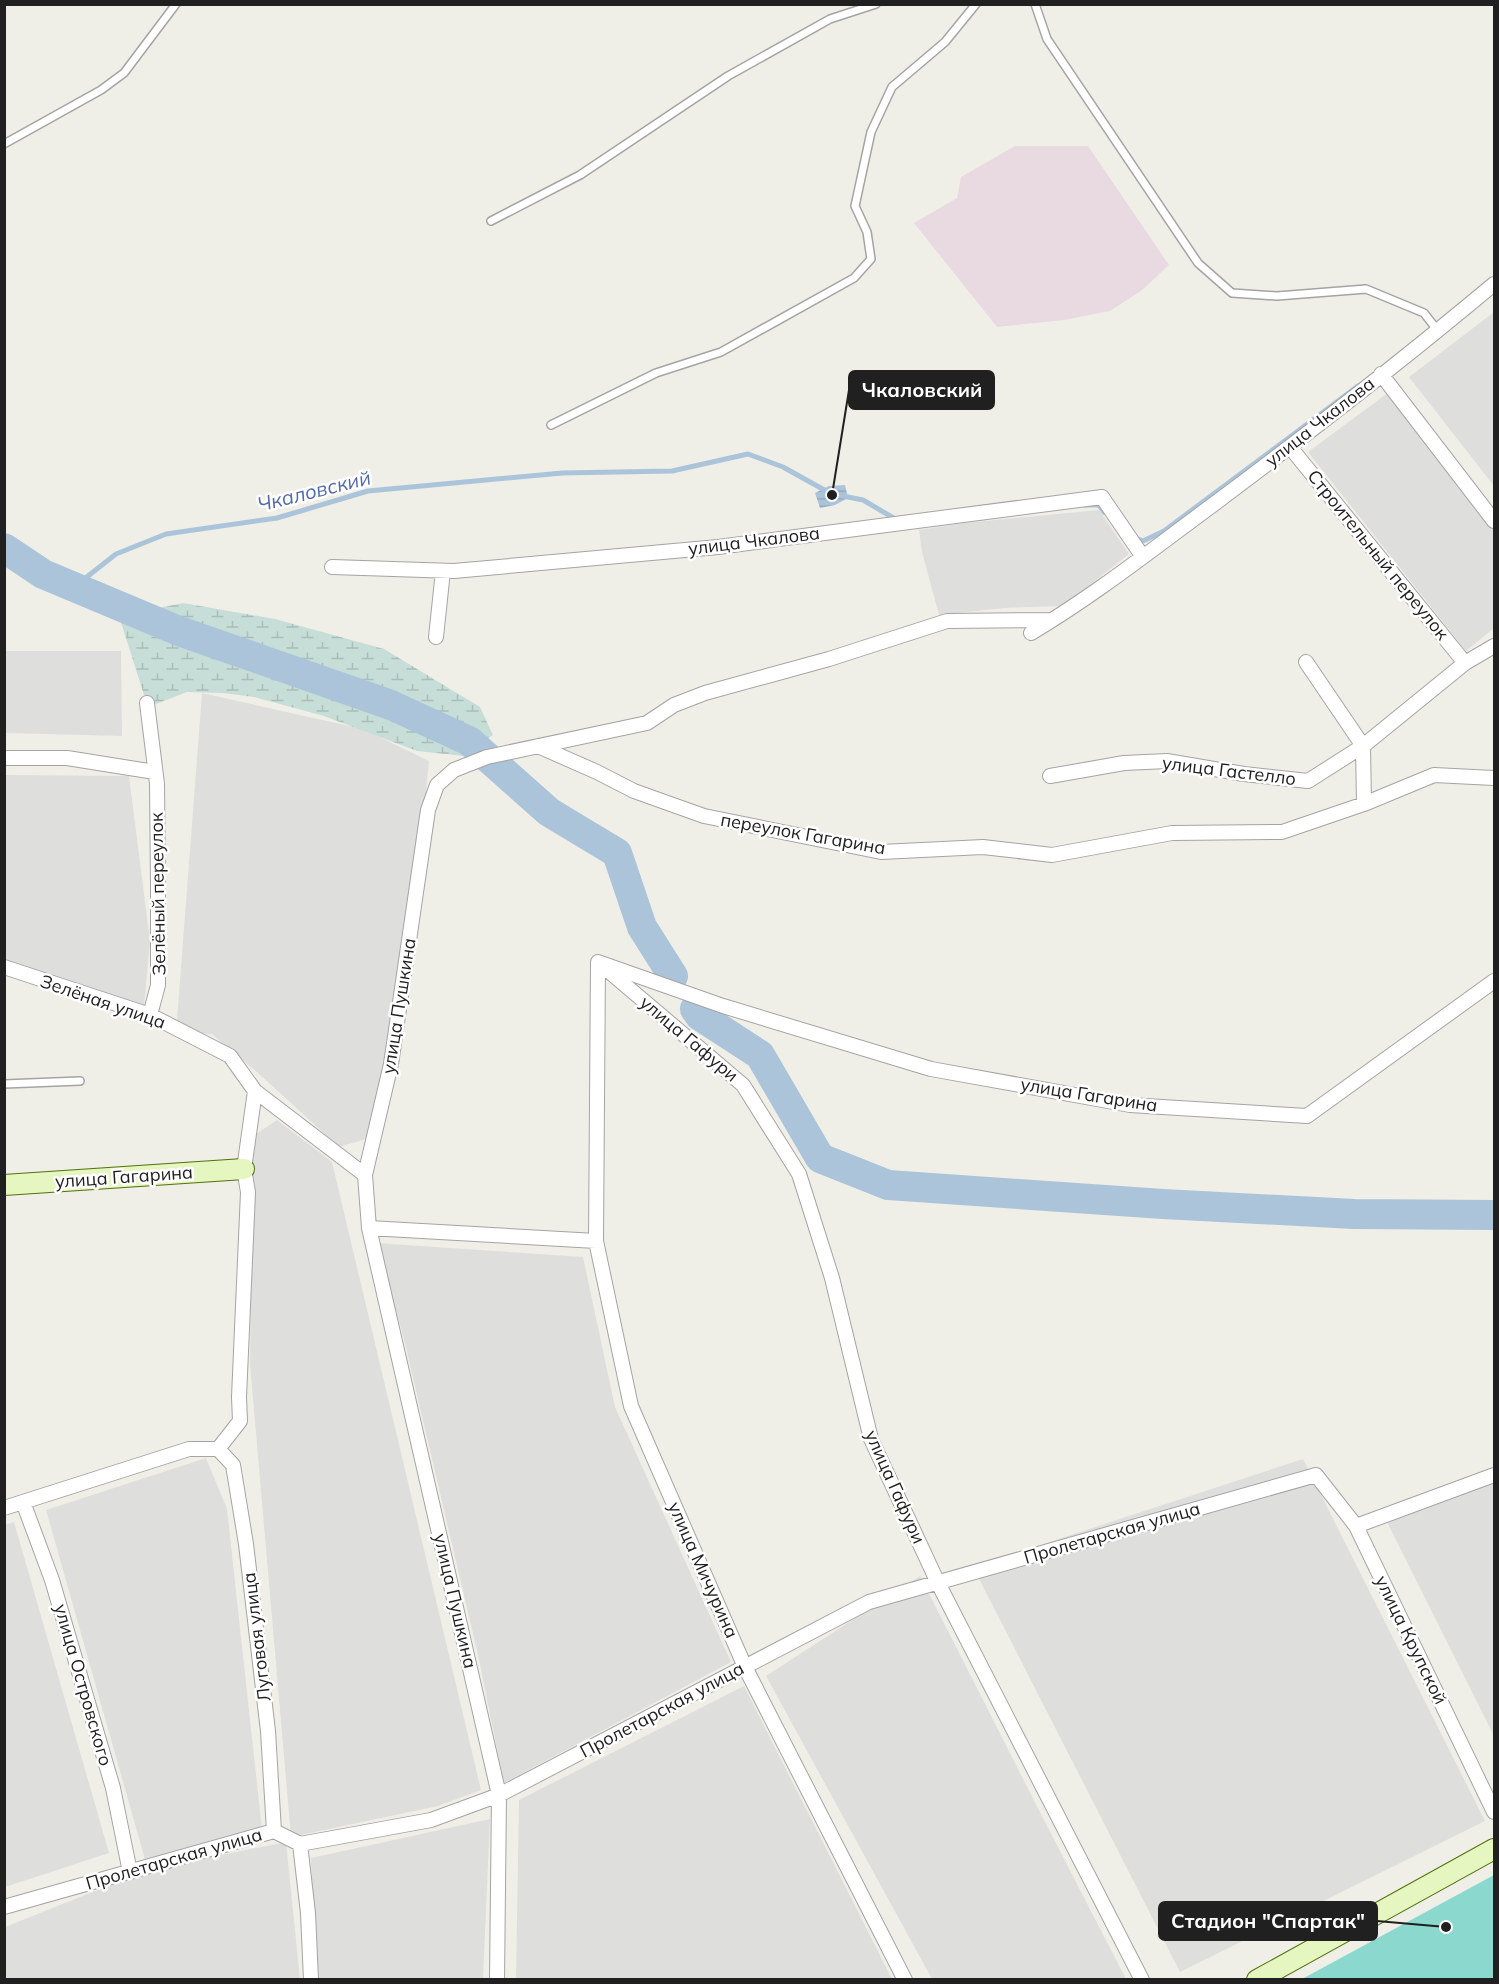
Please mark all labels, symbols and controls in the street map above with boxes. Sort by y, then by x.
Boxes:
callout: Чкаловский [849,371,994,409]
street label: улица Чкалова [1260,372,1379,471]
text: Чкаловский [862,377,982,402]
water label: Чкаловский [255,464,373,517]
street label: Строительный переулок [1303,465,1454,645]
street label: улица Чкалова [687,521,821,560]
street label: улица Гастелло [1161,751,1297,790]
street label: переулок Гагарина [719,808,887,859]
street label: Зелёный переулок [145,812,170,976]
street label: улица Пушкина [376,936,421,1076]
street label: Зелёная улица [37,969,169,1034]
street label: улица Гафури [635,991,743,1087]
street label: улица Гагарина [1019,1072,1159,1117]
street label: улица Гагарина [54,1160,194,1193]
street label: улица Гафури [860,1426,931,1547]
street label: Пролетарская улица [1021,1496,1203,1569]
street label: улица Мичурина [663,1498,744,1641]
street label: улица Пушкина [429,1531,482,1670]
street label: Луговая улица [237,1571,276,1703]
street label: улица Крупской [1370,1572,1453,1708]
street label: улица Островского [49,1601,118,1769]
street label: Пролетарская улица [576,1657,748,1763]
street label: Пролетарская улица [83,1822,265,1895]
callout: Стадион "Спартак" [1159,1902,1377,1940]
text: Стадион "Спартак" [1171,1908,1365,1933]

